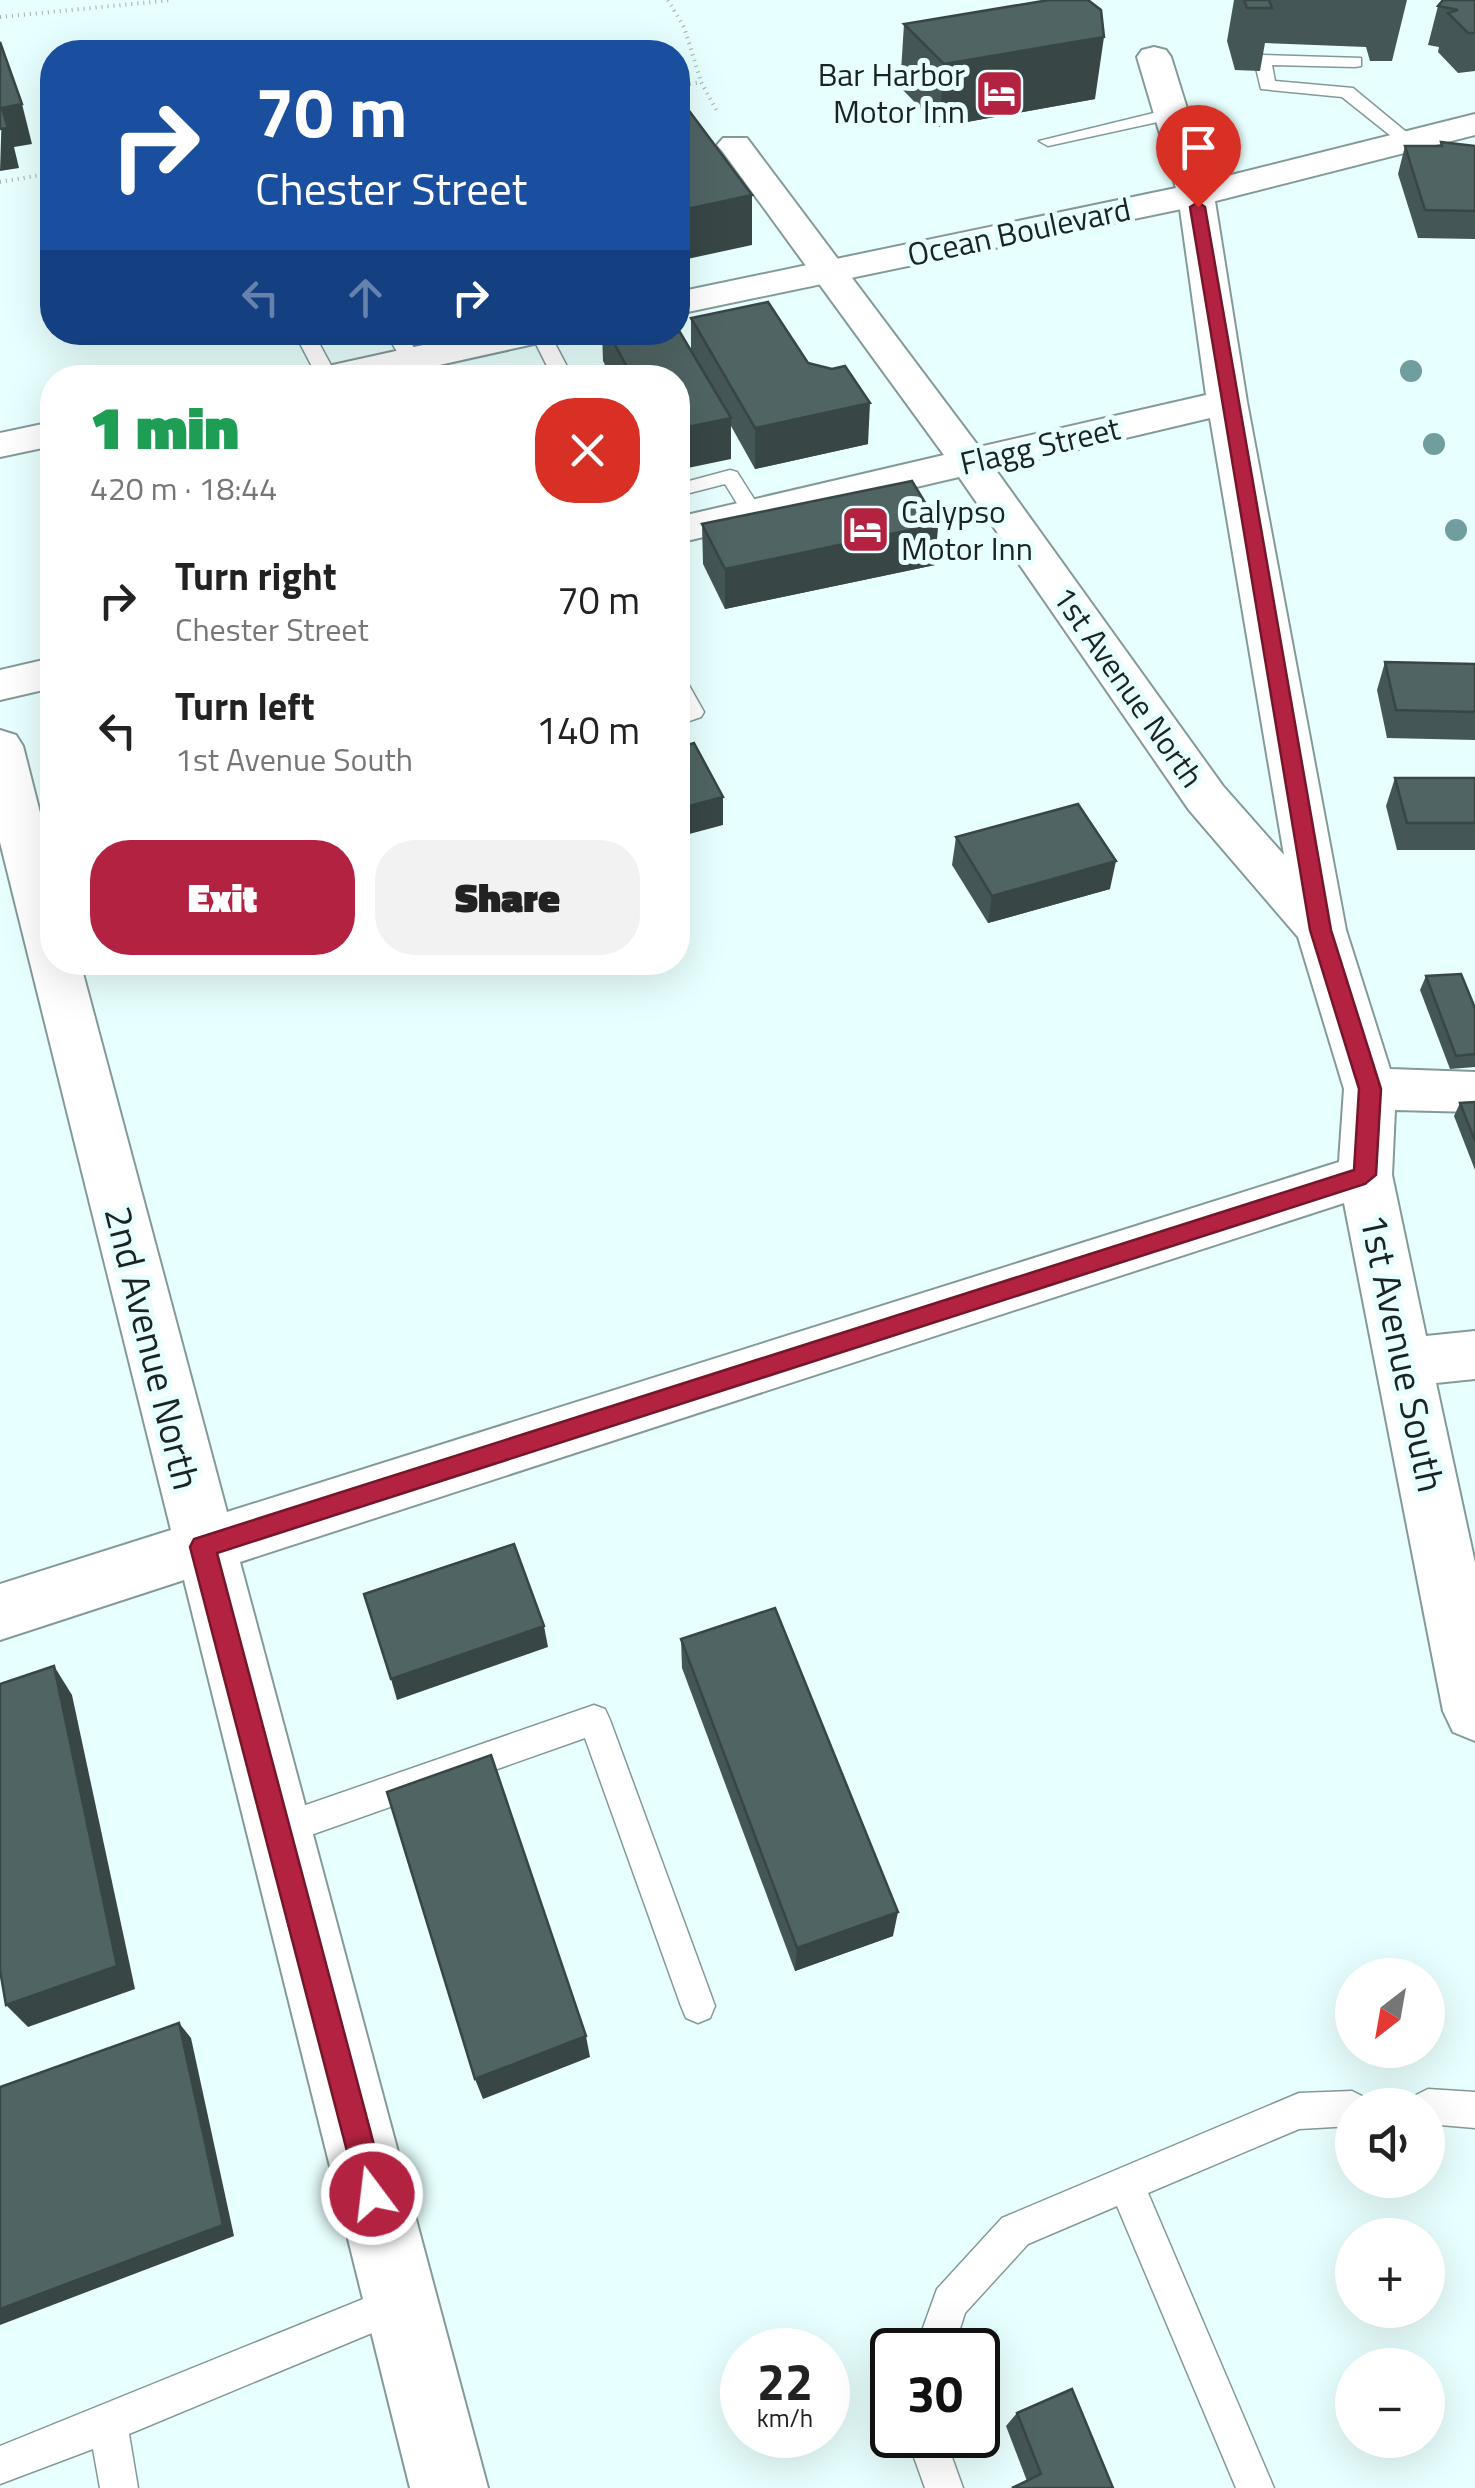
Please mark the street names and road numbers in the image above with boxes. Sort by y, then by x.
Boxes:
street label: Ocean Boulevard [903,184,1135,278]
street label: Flagg Street [955,403,1124,487]
street label: 1st Avenue North [1041,576,1216,797]
street label: 2nd Avenue North [90,1200,216,1495]
street label: 1st Avenue South [1345,1209,1461,1497]

